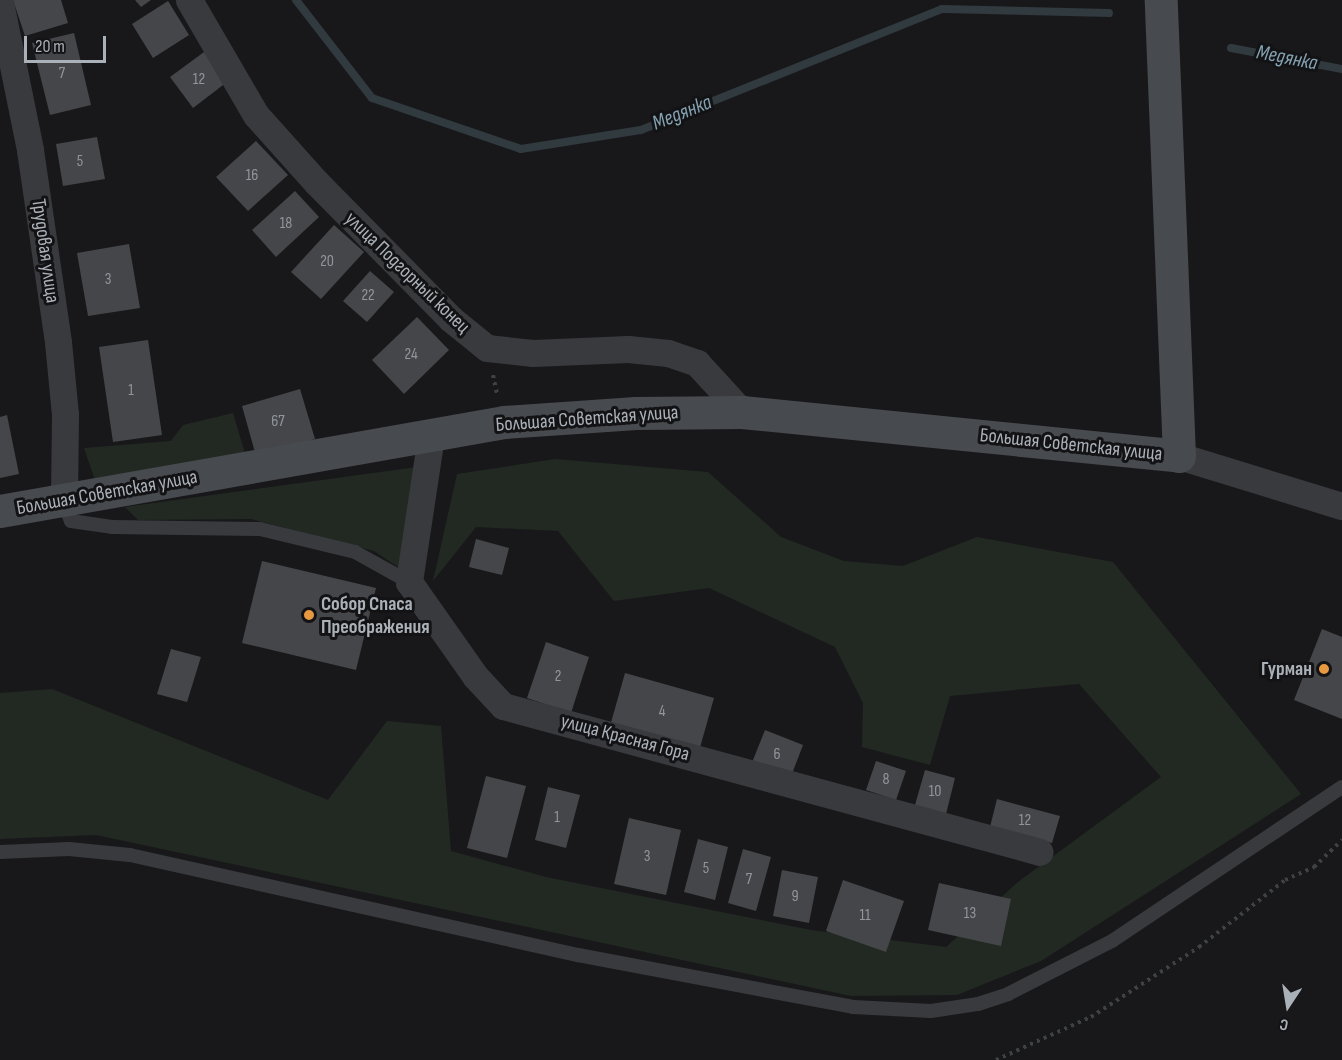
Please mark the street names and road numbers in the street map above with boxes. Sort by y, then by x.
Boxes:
street label: Трудовая улица [26,197,64,305]
street label: улица Подгорный конец [339,207,475,339]
street label: Большая Советская улица [495,401,679,437]
street label: Большая Советская улица [979,423,1163,467]
street label: Большая Советская улица [15,465,199,521]
street label: улица Красная Гора [558,709,692,767]

